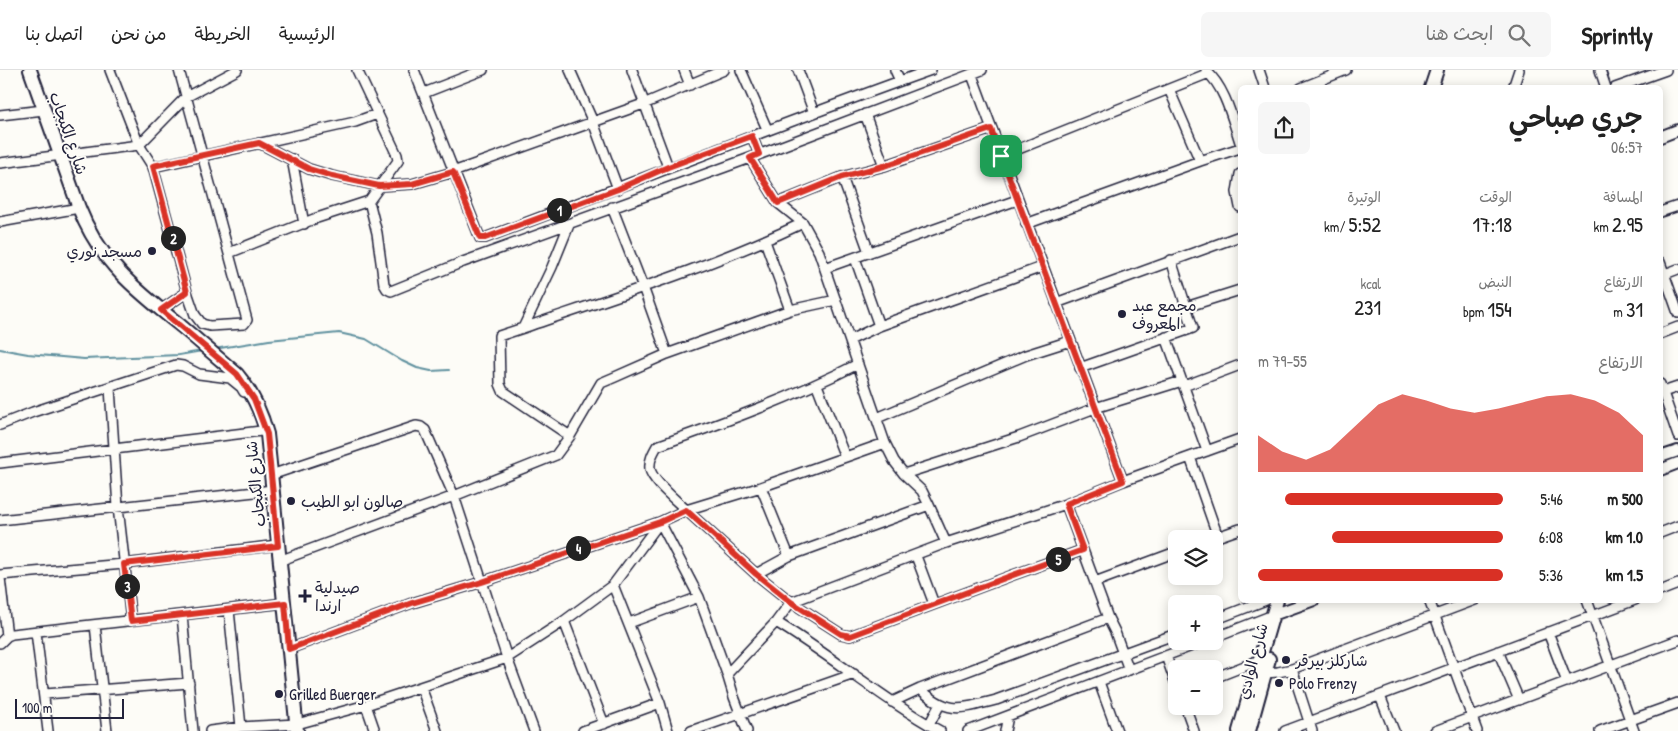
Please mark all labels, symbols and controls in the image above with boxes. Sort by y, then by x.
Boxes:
search box [1201,12,1551,57]
text: Sprintly [1581,19,1653,51]
text: ابحث هنا [1426,20,1493,46]
text: اتصل بنا [25,21,83,46]
text: من نحن [111,21,167,46]
text: الخريطة [195,21,251,46]
text: الرئيسية [279,21,335,46]
icon: search [1505,21,1533,49]
street label: شارع الكبجاب [44,89,93,178]
text: جري صباحي [1509,98,1643,136]
button: share [1258,102,1310,154]
pin [980,135,1022,177]
text: 06:57 [1611,136,1643,158]
icon: arrive [987,142,1015,170]
text: الوتيرة [1347,187,1381,206]
text: الوقت [1479,187,1512,206]
text: المسافة [1603,187,1643,206]
pin: 1 [546,198,572,222]
text: 1 [557,201,562,220]
text: 5:52 [1349,210,1381,239]
text: 17:18 [1472,210,1512,239]
text: 2.95 [1612,210,1643,239]
text: /km [1324,217,1349,236]
text: km [1594,217,1612,236]
pin: 2 [160,226,186,250]
text: 2 [170,229,177,248]
place label: مسجد نوري [67,240,142,263]
marker: مسجد نوري [146,245,158,257]
text: النبض [1479,272,1512,291]
text: الارتفاع [1604,272,1643,291]
text: kcal [1361,274,1381,293]
text: 231 [1354,293,1381,322]
place label: مجمع عبد المعروف [1132,294,1197,334]
text: 154 [1488,295,1512,324]
text: 31 [1626,295,1643,324]
text: bpm [1463,302,1488,321]
text: m [1613,302,1626,321]
marker: مجمع عبد المعروف [1116,308,1128,320]
text: 55–79 m [1258,350,1307,372]
text: الارتفاع [1598,351,1643,373]
street label: شارع الكبجاب [240,440,271,528]
text: 5:46 [1540,488,1563,510]
text: 500 m [1607,488,1643,510]
place label: صالون ابو الطيب [301,490,403,512]
marker: صالون ابو الطيب [285,495,297,507]
text: 6:08 [1539,526,1563,548]
text: 1.0 km [1605,526,1643,548]
map controls [1168,530,1223,715]
button: layers [1168,530,1223,585]
pin: 4 [566,536,590,560]
text: 4 [576,539,581,558]
pin: 5 [1046,546,1070,572]
text: 5 [1056,550,1061,569]
text: 5:36 [1539,564,1563,586]
text: 1.5 km [1606,564,1643,586]
pin: 3 [114,574,140,598]
place label: صيدلية ارندا [315,576,360,616]
text: 3 [124,577,131,596]
marker: صيدلية ارندا [299,590,311,602]
button: + [1168,595,1223,650]
street label: شارع الوادي [1231,620,1274,702]
place label: شاركلز بيرقر [1294,649,1368,671]
marker: شاركلز بيرقر [1280,654,1292,666]
button: − [1168,660,1223,715]
place label: Polo Frenzy [1289,672,1357,694]
marker: Polo Frenzy [1273,677,1285,689]
place label: Grilled Buerger [289,683,376,705]
marker: Grilled Buerger [273,688,285,700]
scale bar [15,696,124,719]
text: 100 m [22,698,52,717]

